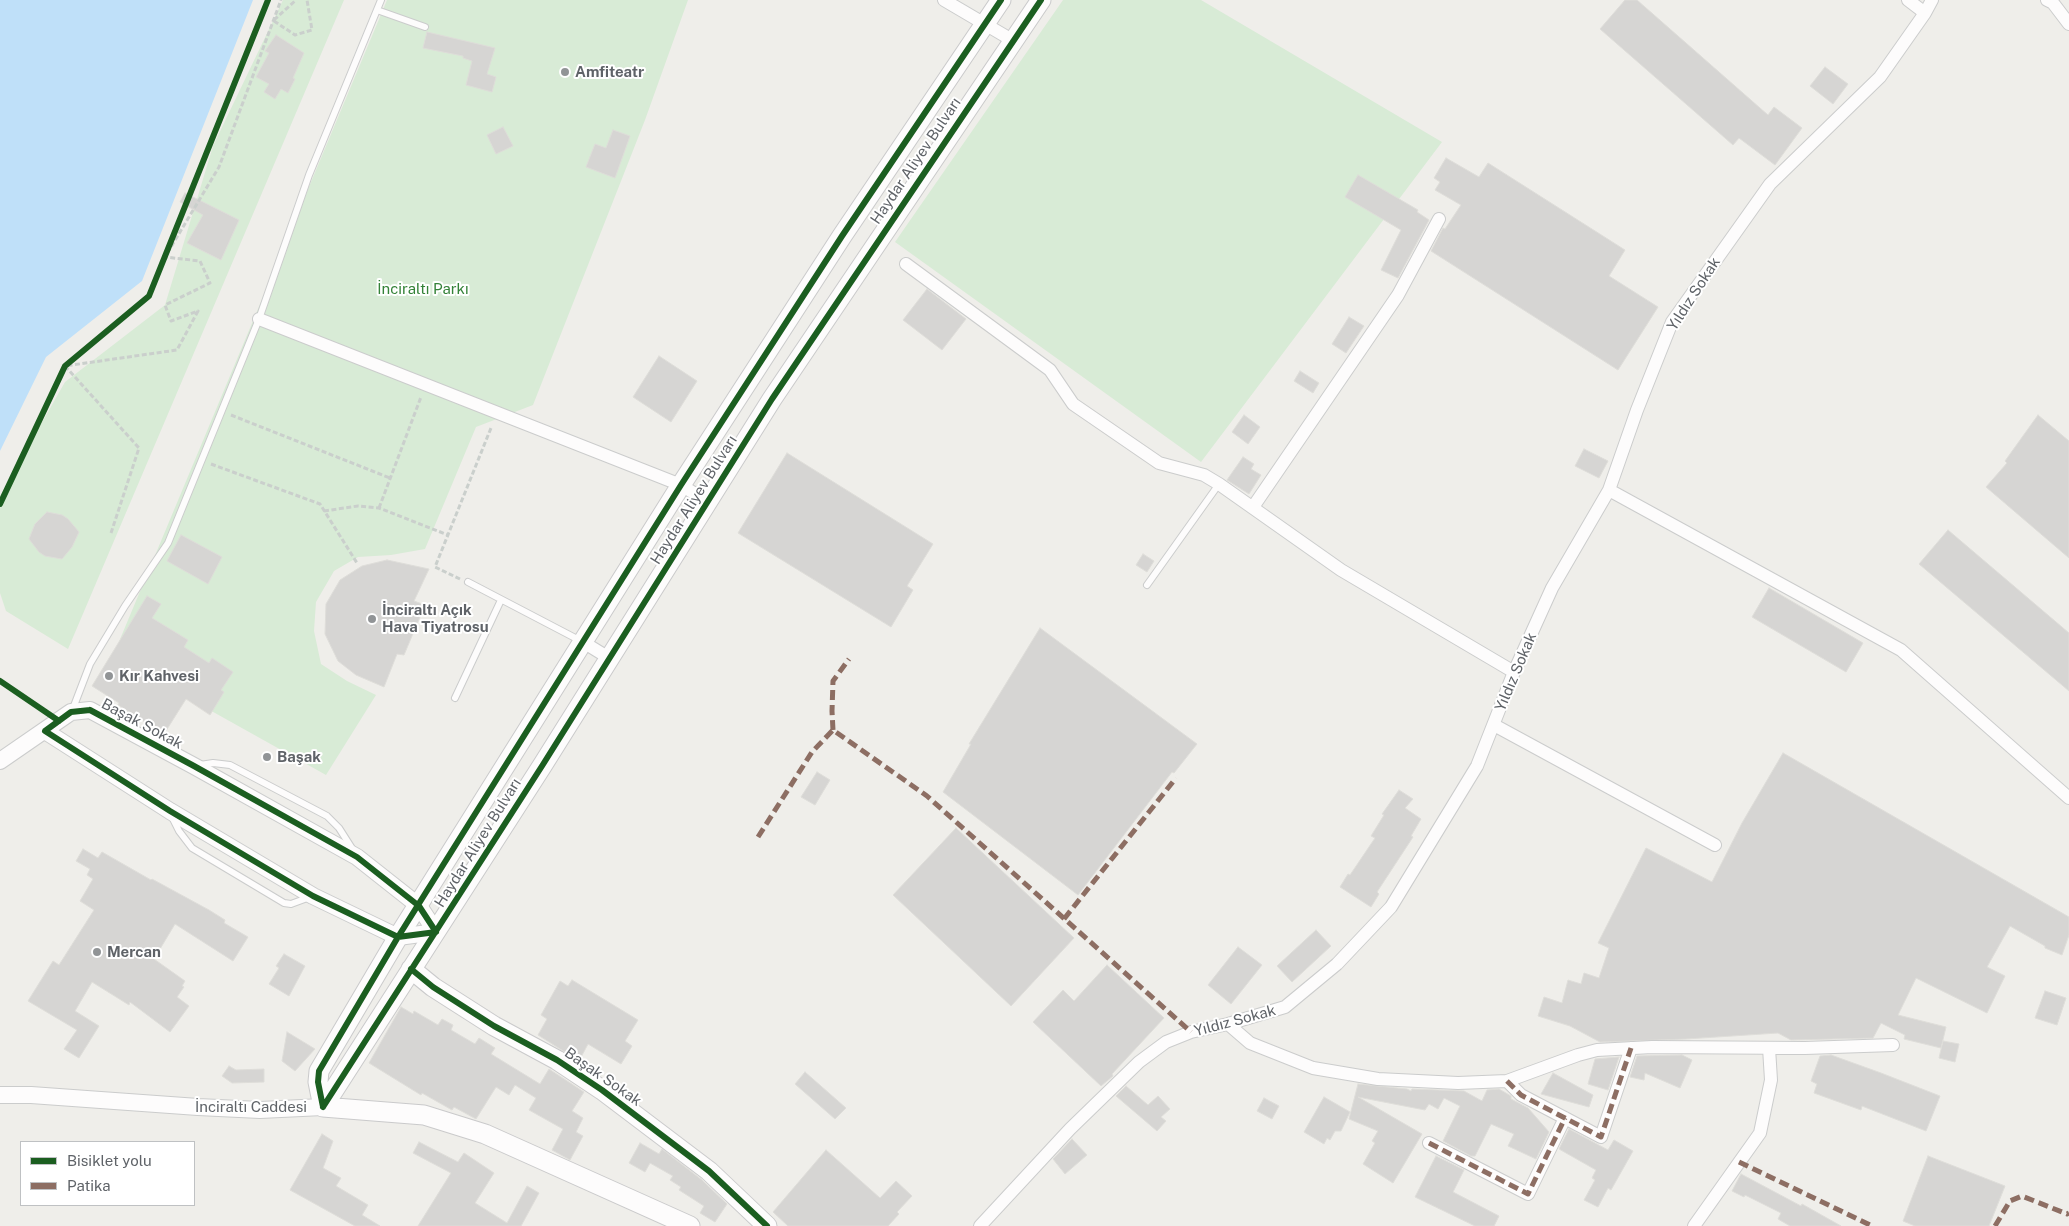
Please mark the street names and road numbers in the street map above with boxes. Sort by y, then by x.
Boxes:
street label: Haydar Aliyev Bulvarı [867,94,965,228]
street label: Yıldız Sokak [1664,254,1724,334]
street label: Haydar Aliyev Bulvarı [647,432,741,568]
street label: Yıldız Sokak [1491,630,1541,714]
street label: Başak Sokak [98,695,186,753]
street label: Haydar Aliyev Bulvarı [431,775,525,911]
street label: Yıldız Sokak [1192,1001,1278,1041]
street label: Başak Sokak [561,1044,645,1110]
street label: İnciraltı Caddesi [195,1098,307,1116]

